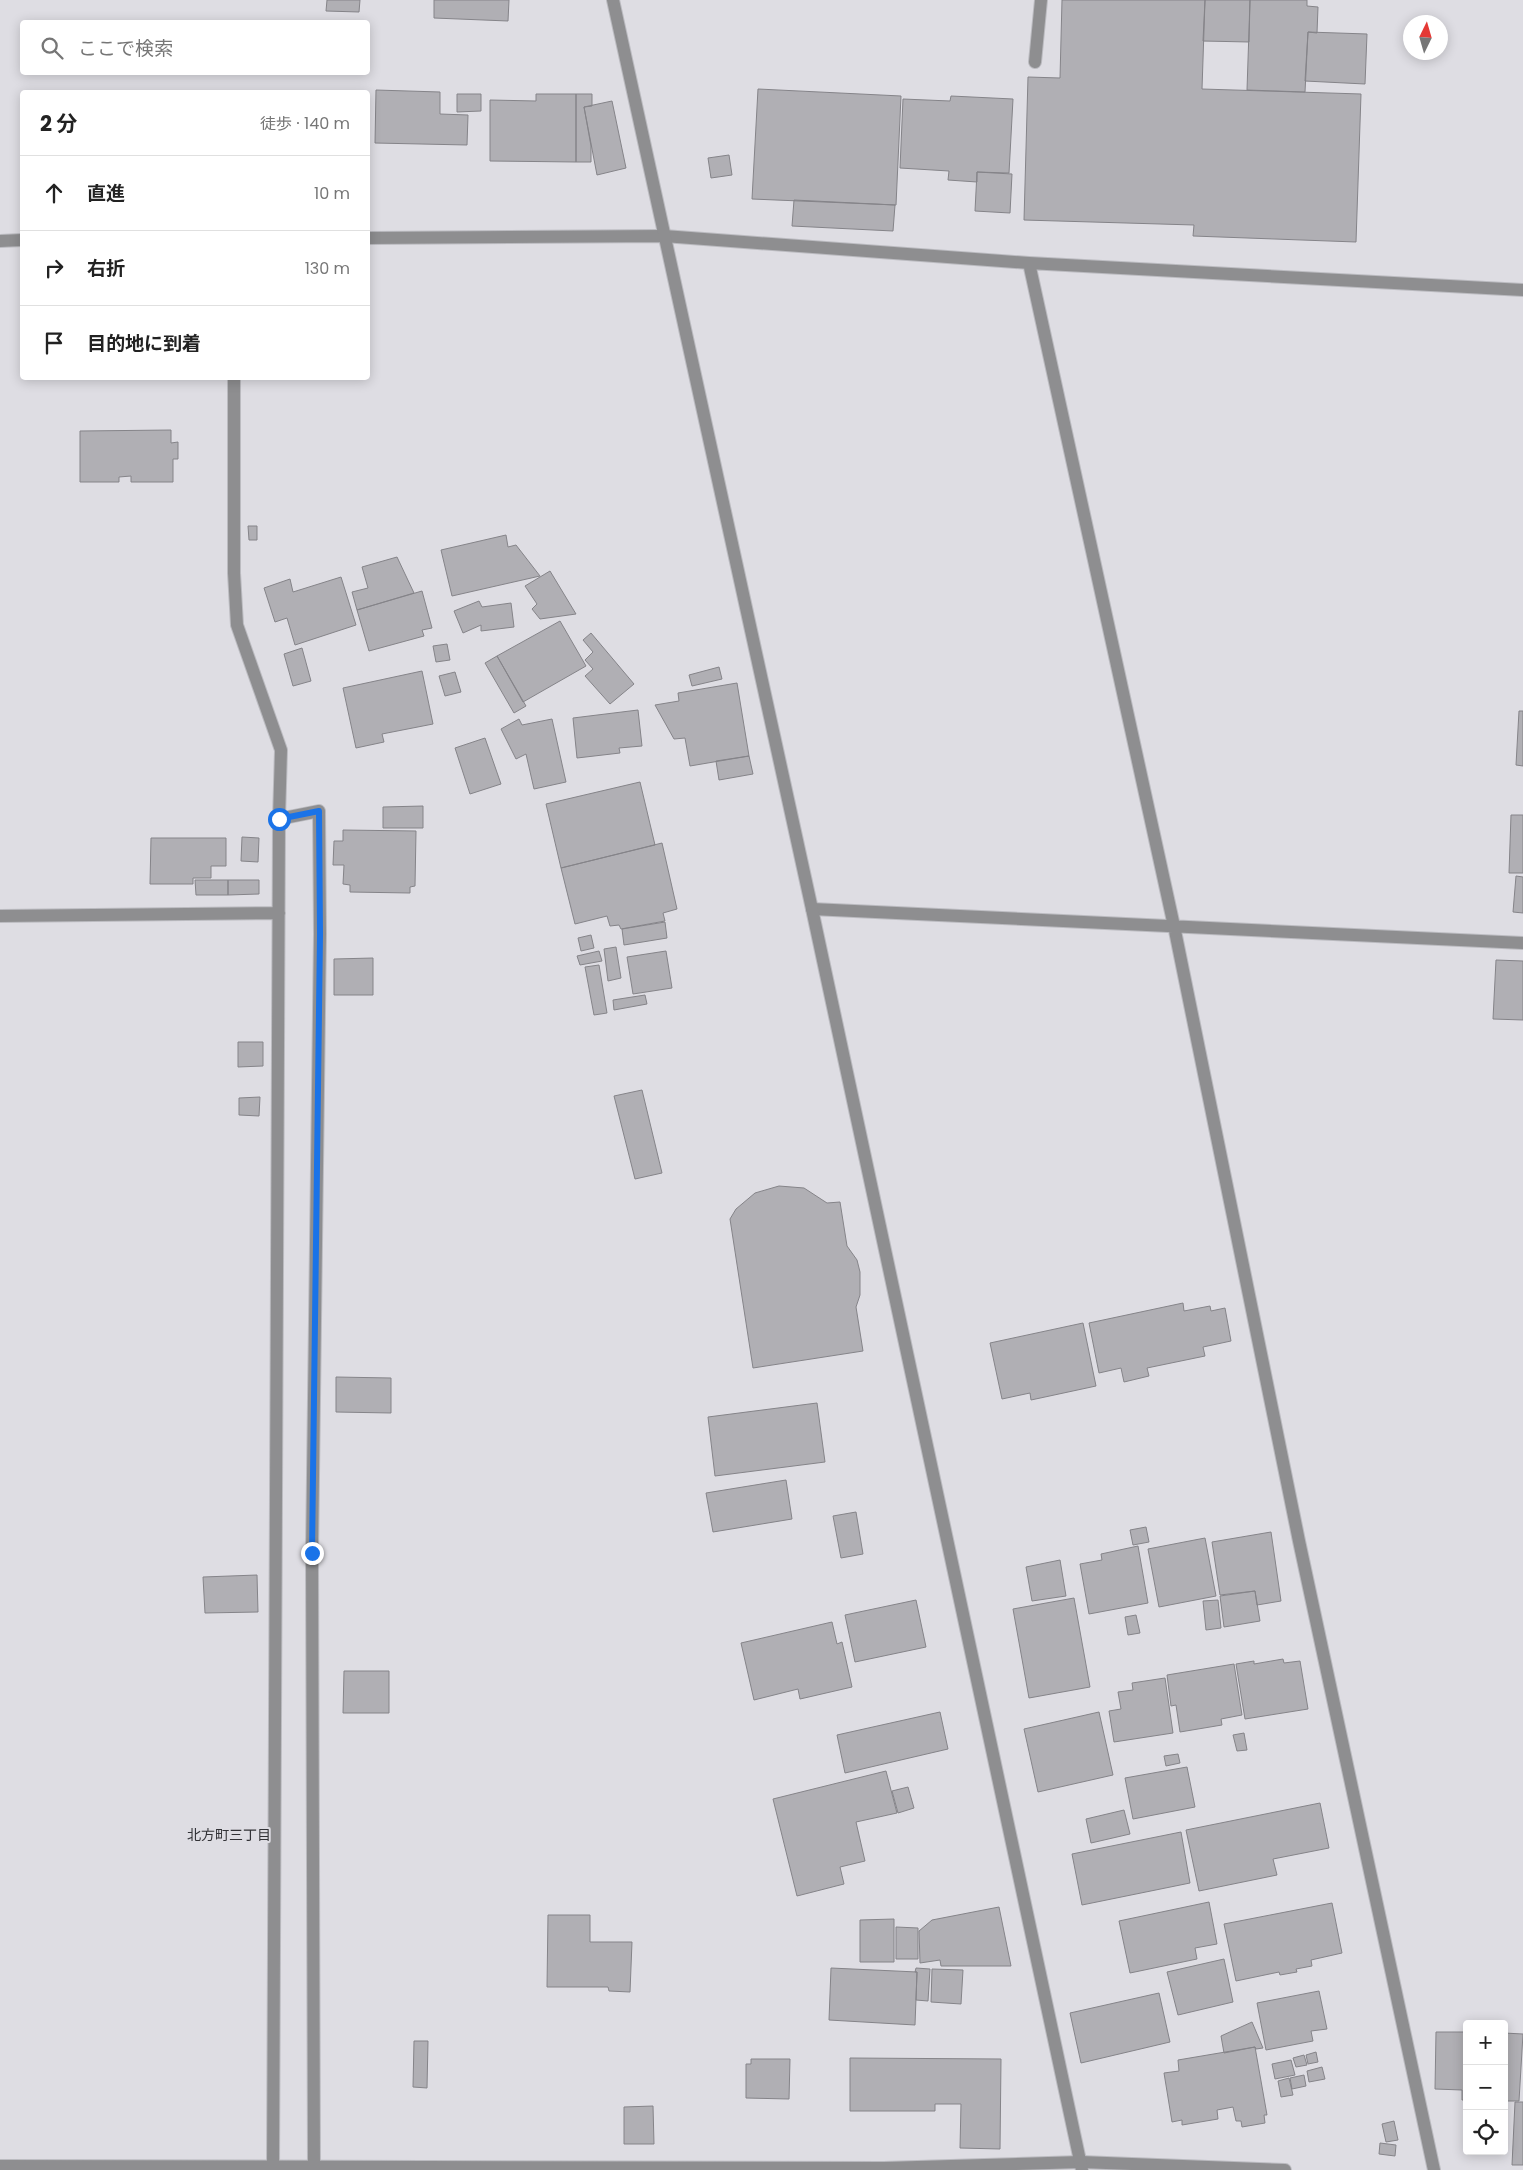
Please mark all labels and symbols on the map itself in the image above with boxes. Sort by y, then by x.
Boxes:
north arrow [1403,15,1448,60]
route start [268,808,291,831]
route end [301,1542,324,1565]
district label: 北方町三丁目 [187,1825,271,1845]

